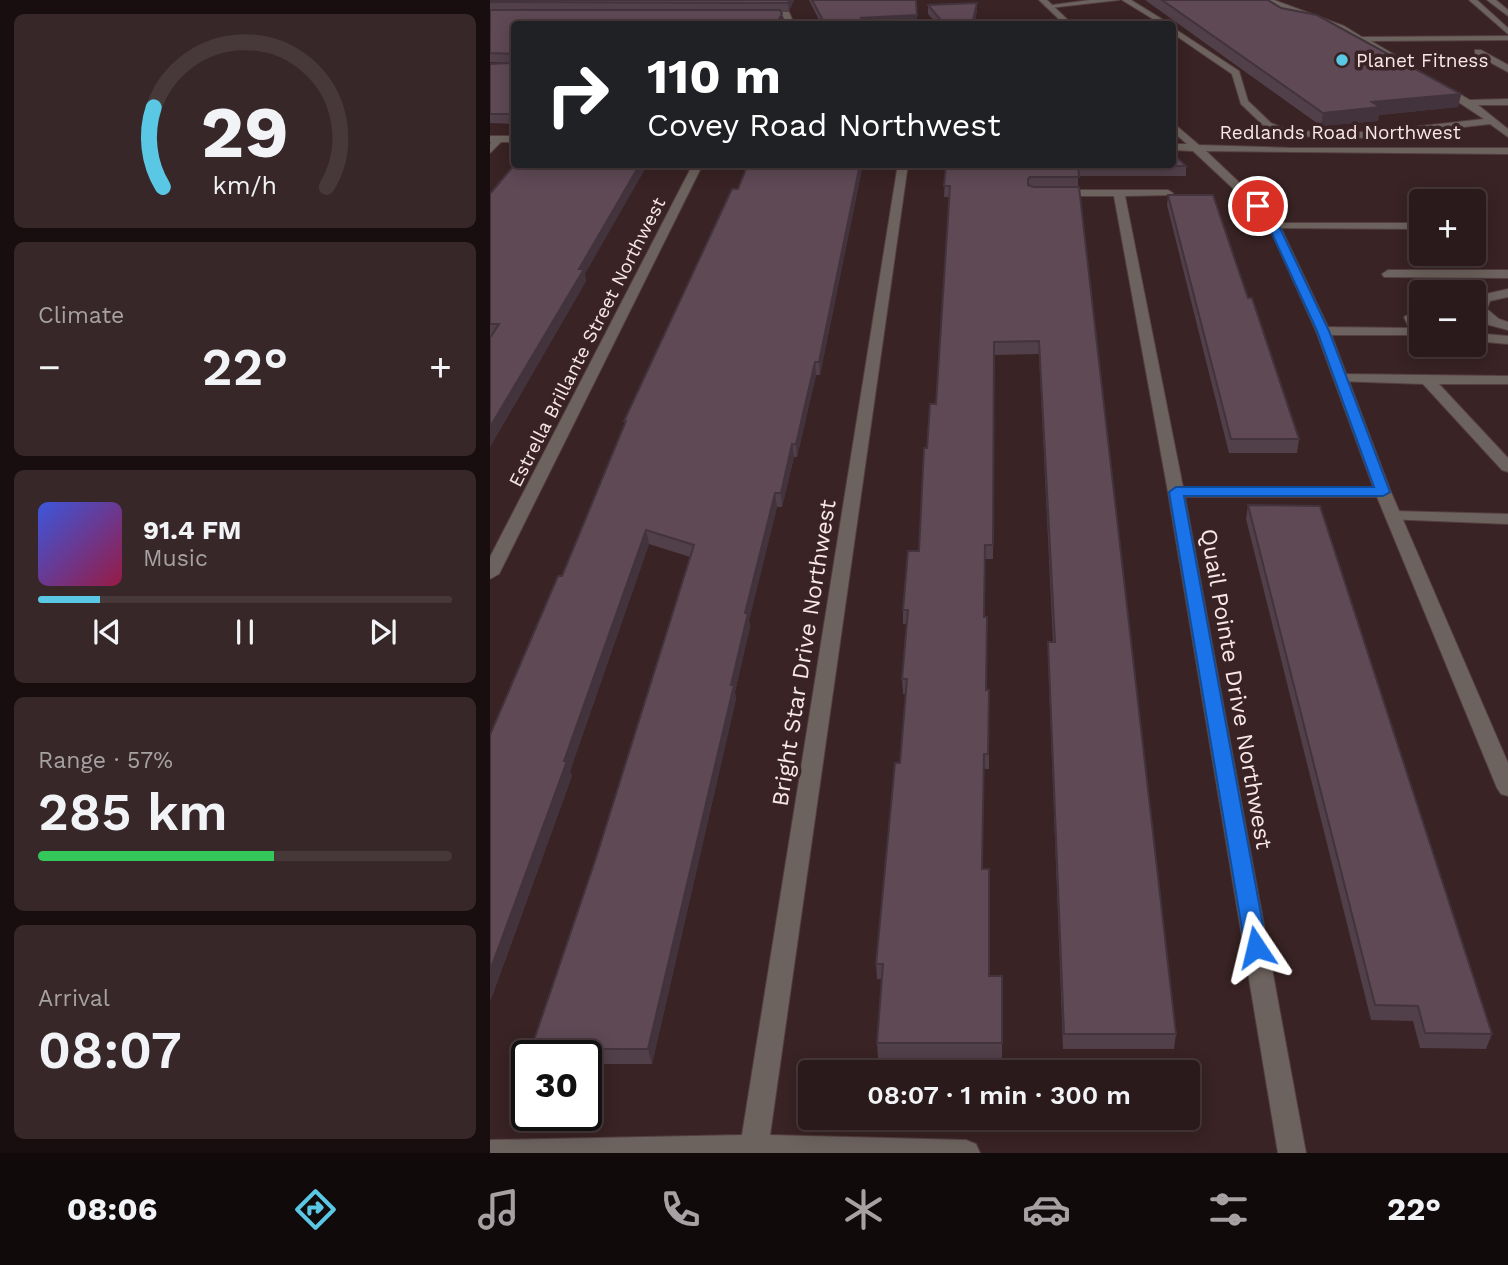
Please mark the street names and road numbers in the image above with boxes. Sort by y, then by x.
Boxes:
street label: Redlands Road Northwest [1219,121,1461,144]
street label: Estrella Brillante Street Northwest [504,193,670,491]
street label: Bright Star Drive Northwest [766,497,842,808]
street label: Quail Pointe Drive Northwest [1194,527,1278,852]

